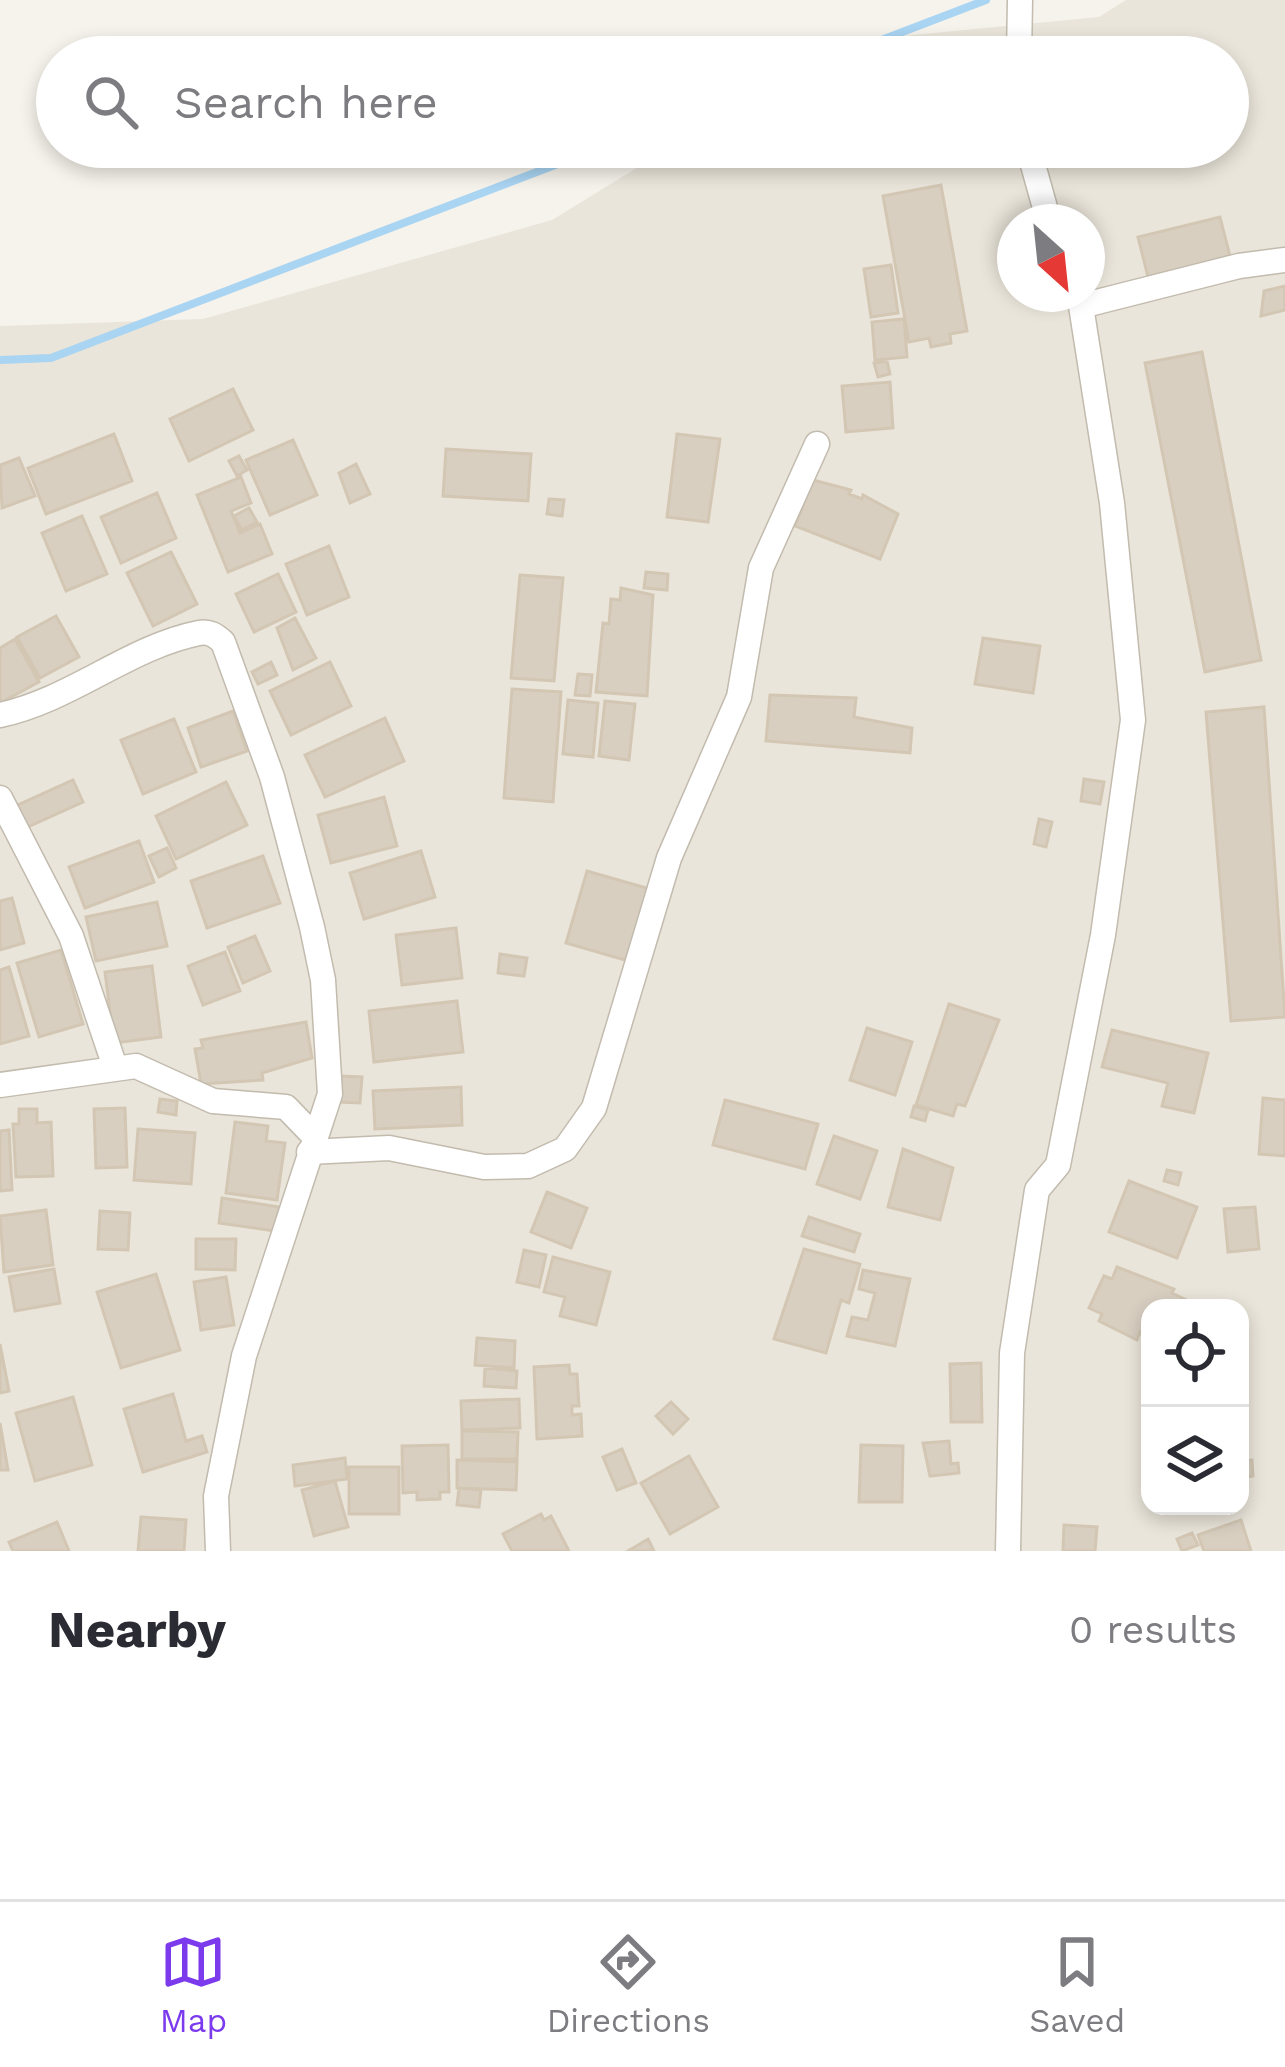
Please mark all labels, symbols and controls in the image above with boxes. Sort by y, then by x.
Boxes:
search box [36,36,1249,168]
icon: search [78,69,144,135]
text: Search here [174,76,438,129]
north arrow [997,204,1105,312]
map controls [1141,1299,1249,1515]
button: locate [1141,1299,1249,1407]
button: layers [1141,1407,1249,1515]
text: Nearby [48,1600,226,1659]
text: 0 results [1069,1607,1237,1652]
tab: Map [160,1929,227,2040]
tab: Directions [547,1929,710,2040]
tab: Saved [1029,1929,1125,2040]

